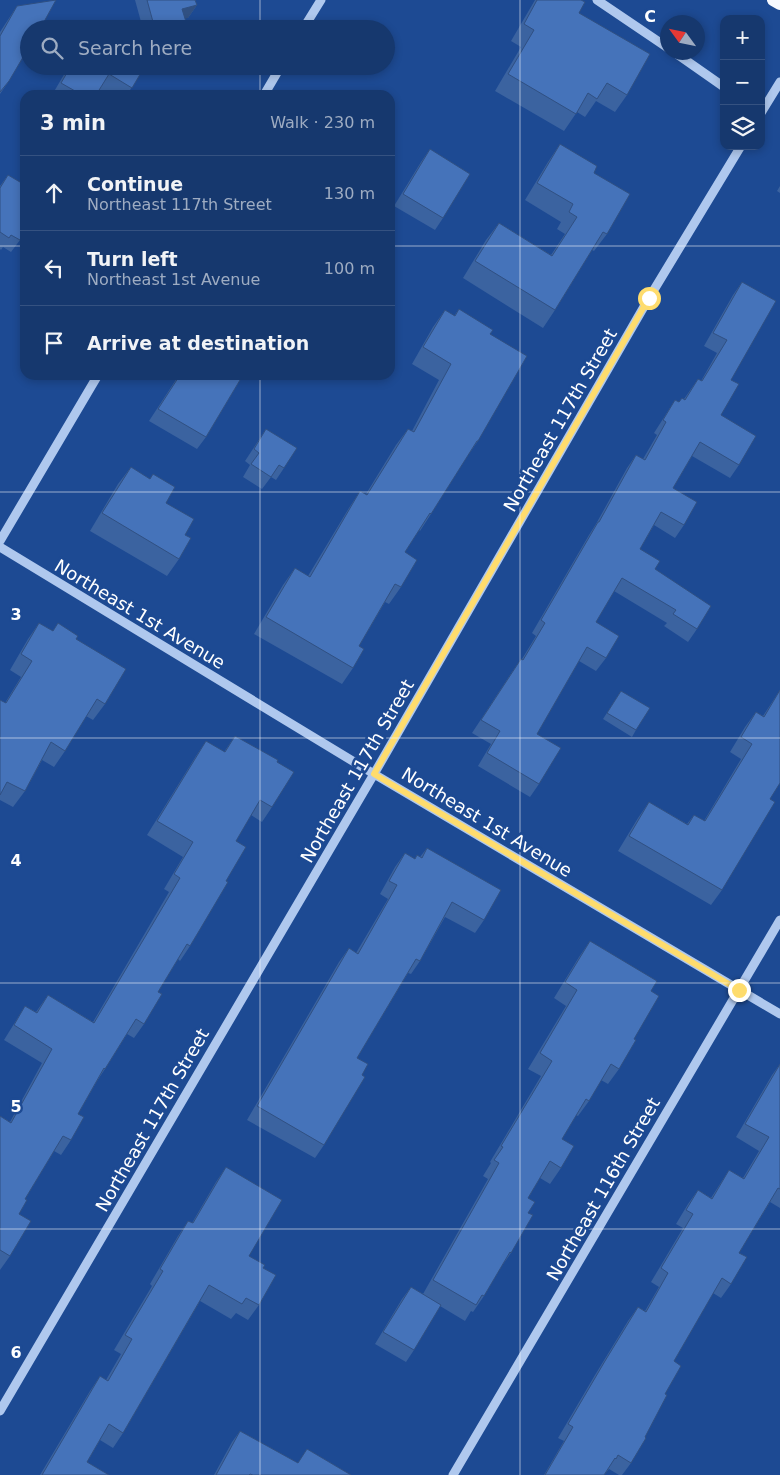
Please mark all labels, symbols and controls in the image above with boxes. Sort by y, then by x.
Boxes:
text: C [644,7,656,26]
north arrow [660,15,705,60]
map controls [720,15,765,150]
button: + [720,15,765,60]
search box [20,20,395,75]
icon: search [38,34,66,62]
text: Search here [78,37,192,59]
button: − [720,60,765,105]
button: layers [720,105,765,150]
text: 3 min [40,111,106,135]
text: Walk · 230 m [270,113,375,132]
text: Continue [87,173,183,195]
icon: ahead [40,179,68,207]
text: 130 m [324,184,375,203]
text: Northeast 117th Street [87,195,272,214]
text: Turn left [87,248,178,270]
icon: left [40,254,68,282]
text: 100 m [324,259,375,278]
text: Northeast 1st Avenue [87,270,260,289]
route start [638,287,661,310]
street label: Northeast 117th Street [499,325,621,515]
icon: arrive [40,329,68,357]
text: Arrive at destination [87,332,309,354]
street label: Northeast 1st Avenue [51,555,229,673]
text: 3 [10,605,22,624]
street label: Northeast 117th Street [296,676,418,866]
street label: Northeast 1st Avenue [398,763,576,881]
text: 4 [10,851,22,870]
route end [728,979,751,1002]
street label: Northeast 117th Street [91,1025,213,1215]
street label: Northeast 116th Street [542,1094,664,1284]
text: 5 [10,1097,22,1116]
text: 6 [10,1343,22,1362]

